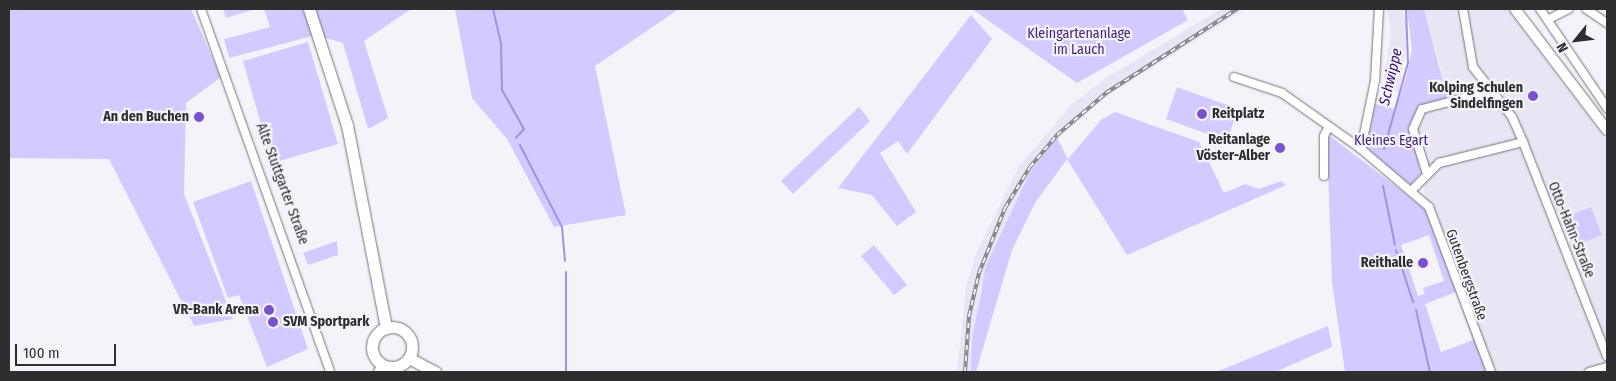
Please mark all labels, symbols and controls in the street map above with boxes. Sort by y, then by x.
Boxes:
north arrow [1551,15,1601,65]
park label: Kleingartenanlage im Lauch [1027,26,1131,58]
text: N [1553,40,1572,55]
water label: Schwippe [1376,47,1406,107]
place label: Kolping Schulen Sindelfingen [1429,80,1523,112]
marker: Kolping Schulen Sindelfingen [1527,90,1539,102]
place label: Reitplatz [1212,106,1264,122]
marker: Reitplatz [1196,108,1208,120]
place label: An den Buchen [103,109,189,125]
marker: An den Buchen [193,111,205,123]
street label: Alte Stuttgarter Straße [252,121,312,247]
place label: Reitanlage Vöster-Alber [1197,132,1270,164]
park label: Kleines Egart [1354,133,1428,149]
marker: Reitanlage Vöster-Alber [1274,142,1286,154]
street label: Otto-Hahn-Straße [1544,179,1598,281]
street label: Gutenbergstraße [1442,227,1490,323]
place label: Reithalle [1361,255,1413,271]
marker: Reithalle [1417,257,1429,269]
place label: VR-Bank Arena [173,302,259,318]
marker: VR-Bank Arena [263,304,275,316]
place label: SVM Sportpark [283,314,369,330]
marker: SVM Sportpark [267,316,279,328]
scale bar [18,334,119,366]
text: 100 m [23,344,60,362]

